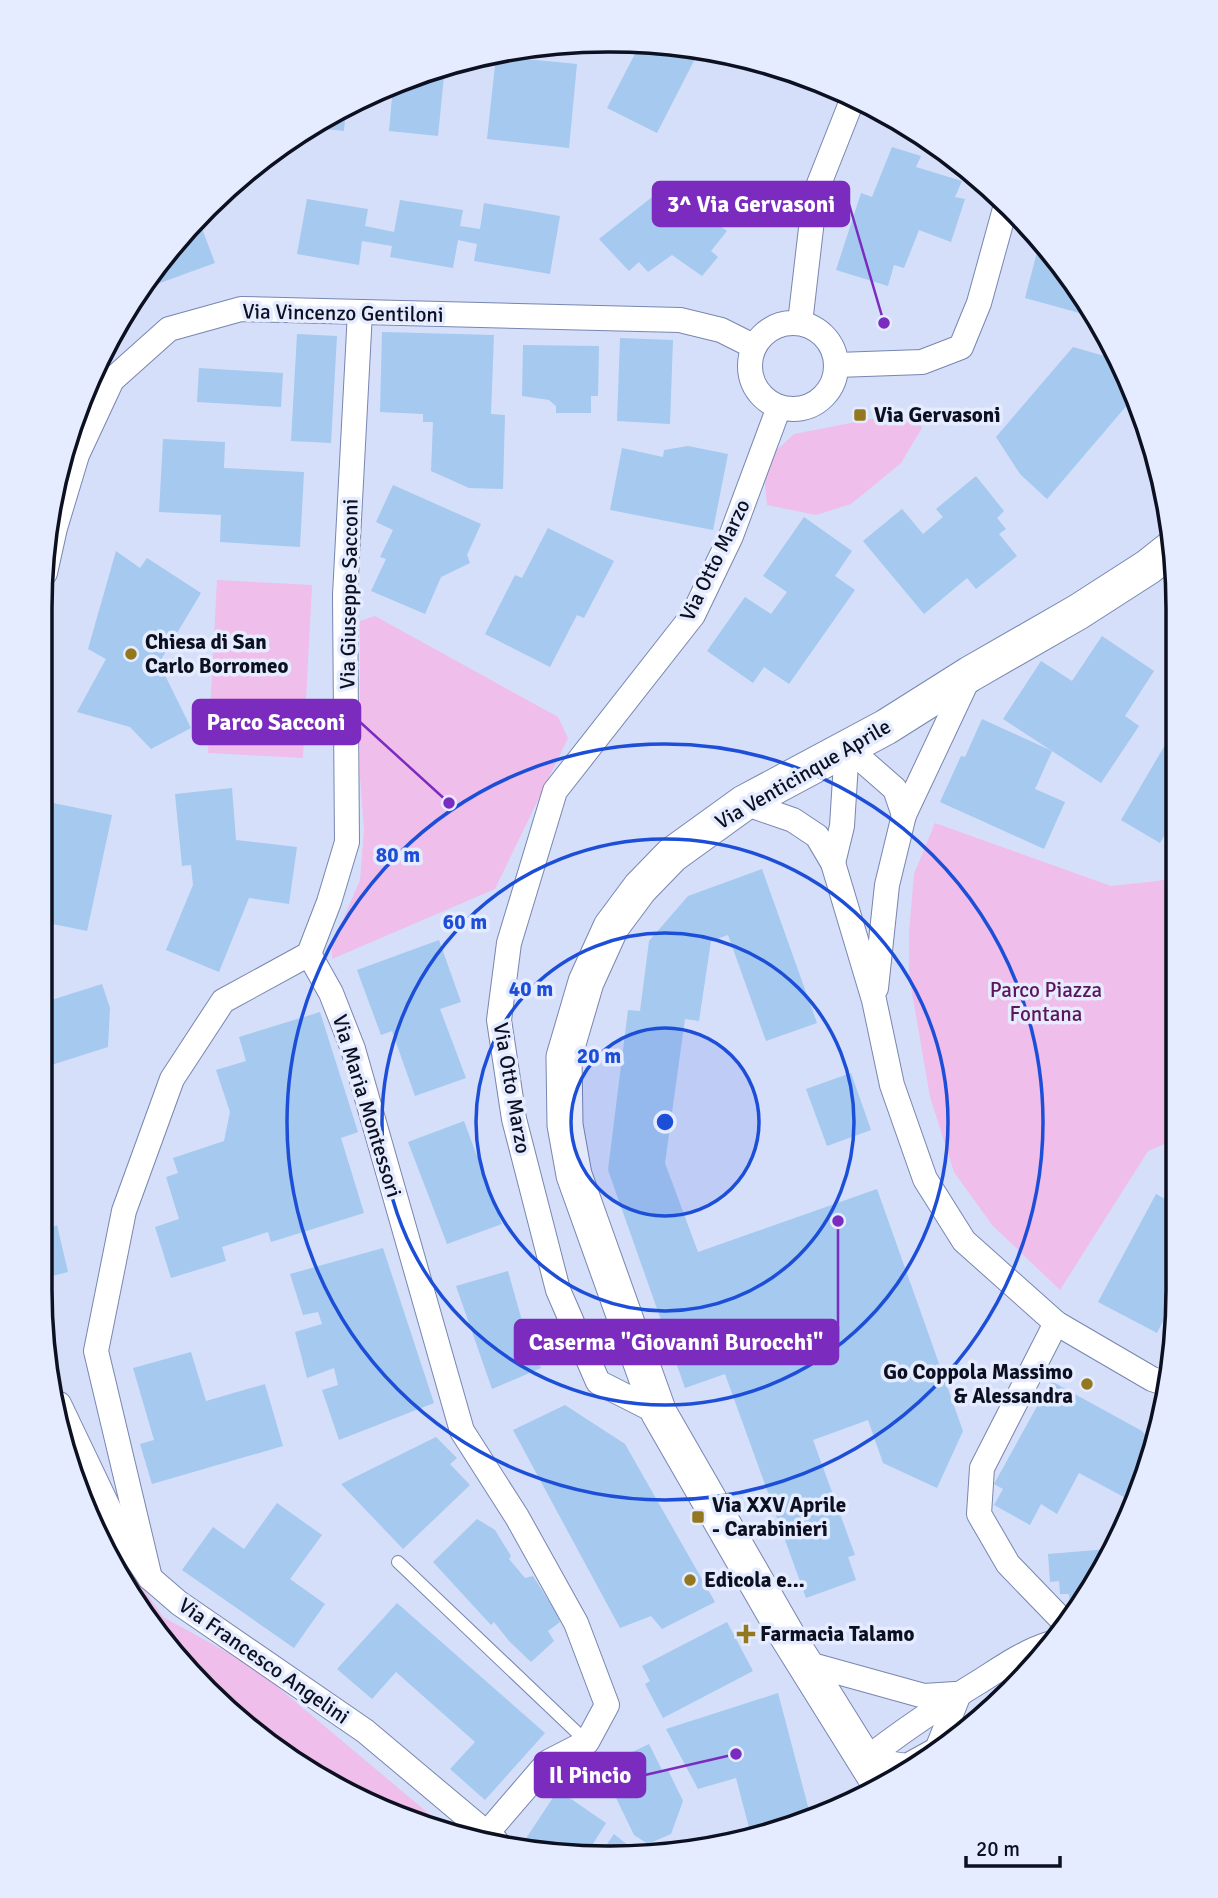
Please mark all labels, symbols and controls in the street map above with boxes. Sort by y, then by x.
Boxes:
callout: 3^ Via Gervasoni [653,182,849,226]
text: 3^ Via Gervasoni [667,190,835,219]
street label: Via Vincenzo Gentiloni [242,298,444,328]
place label: Via Gervasoni [874,402,1000,428]
marker: Via Gervasoni [852,407,868,423]
street label: Via Otto Marzo [674,495,756,625]
street label: Via Giuseppe Sacconi [334,498,364,690]
place label: Chiesa di San Carlo Borromeo [145,629,288,679]
marker: Chiesa di San Carlo Borromeo [123,646,139,662]
callout: Parco Sacconi [193,700,360,744]
text: Parco Sacconi [207,708,345,737]
street label: Via Venticinque Aprile [711,713,895,835]
text: 80 m [376,842,420,868]
text: 60 m [443,909,487,935]
text: 40 m [509,976,553,1002]
park label: Parco Piazza Fontana [990,977,1102,1027]
street label: Via Maria Montessori [327,1011,407,1201]
street label: Via Otto Marzo [488,1021,536,1155]
text: 20 m [577,1043,621,1069]
centre of rings [653,1110,677,1134]
callout: Caserma "Giovanni Burocchi" [515,1320,838,1364]
text: Caserma "Giovanni Burocchi" [529,1328,823,1357]
place label: Go Coppola Massimo & Alessandra [883,1359,1073,1409]
marker: Go Coppola Massimo & Alessandra [1079,1376,1095,1392]
place label: Via XXV Aprile - Carabinieri [712,1492,846,1542]
marker: Via XXV Aprile - Carabinieri [690,1509,706,1525]
place label: Edicola e... [704,1567,805,1593]
marker: Edicola e... [682,1572,698,1588]
street label: Via Francesco Angelini [173,1592,355,1730]
place label: Farmacia Talamo [760,1621,914,1647]
marker: Farmacia Talamo [738,1626,754,1642]
callout: Il Pincio [535,1753,645,1797]
text: Il Pincio [549,1761,631,1790]
scale bar [966,1825,1060,1869]
text: 20 m [976,1836,1020,1862]

